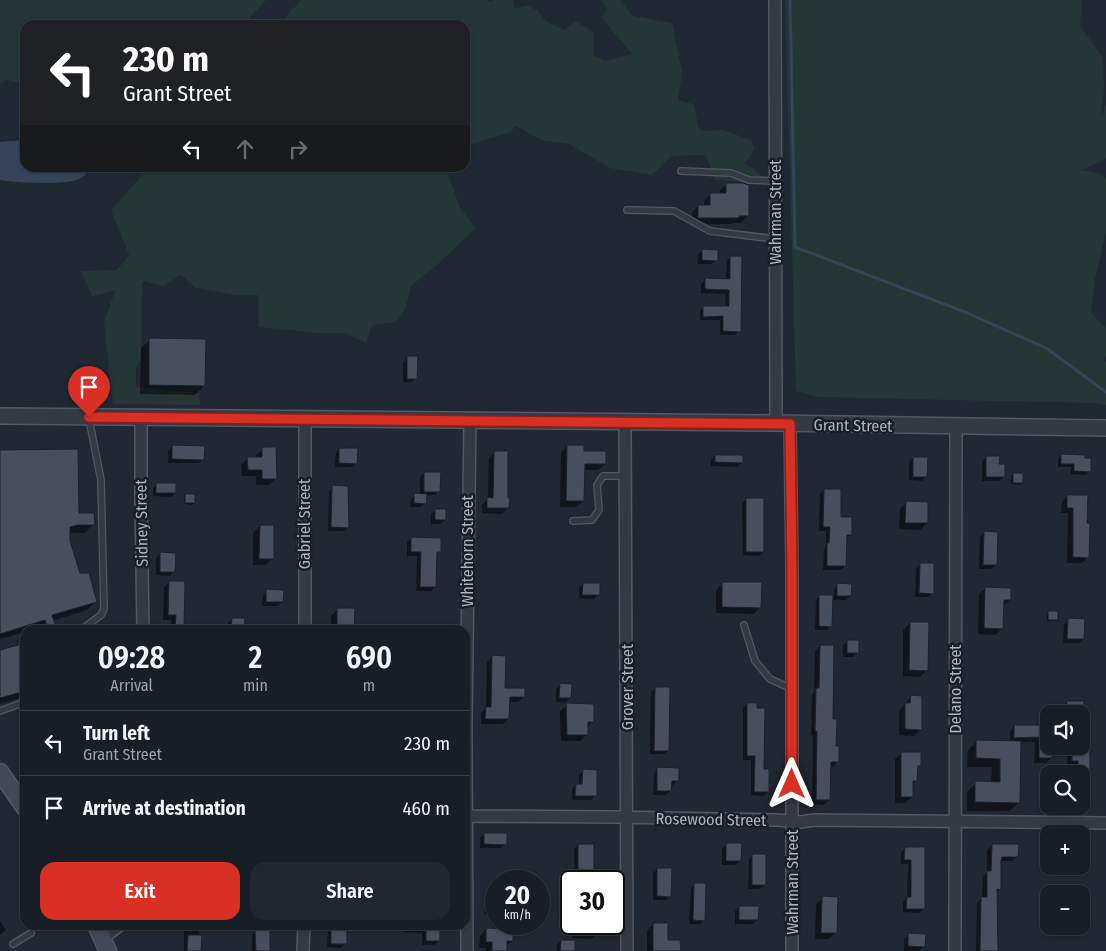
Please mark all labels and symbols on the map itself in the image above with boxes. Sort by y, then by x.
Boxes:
street label: Wahrman Street [766,159,785,265]
pin [68,366,110,417]
street label: Grant Street [813,415,893,436]
street label: Gabriel Street [295,478,314,569]
street label: Sidney Street [131,479,152,567]
street label: Whitehorn Street [458,495,477,607]
street label: Grover Street [618,643,637,730]
street label: Delano Street [946,644,965,734]
position arrow [765,757,817,809]
street label: Rosewood Street [656,809,767,830]
street label: Wahrman Street [783,829,802,935]
speed limit sign: 30 [560,870,625,935]

